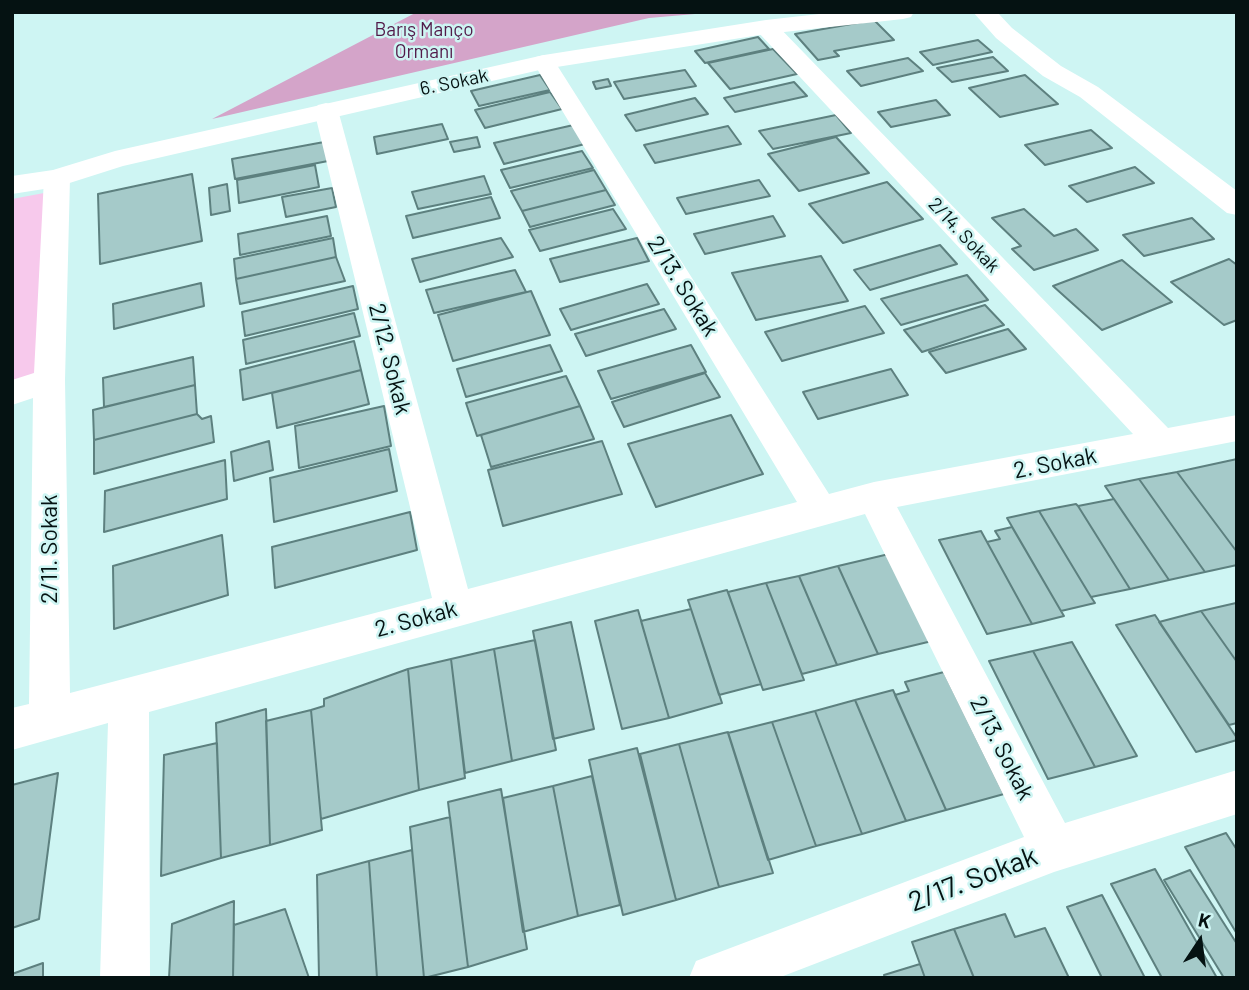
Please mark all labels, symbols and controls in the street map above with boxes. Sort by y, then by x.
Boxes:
park label: Barış Manço Ormanı [374,19,474,63]
street label: 6. Sokak [418,64,490,100]
street label: 2/14. Sokak [924,193,1004,277]
street label: 2/13. Sokak [641,231,725,341]
street label: 2/12. Sokak [363,301,417,417]
street label: 2. Sokak [1011,441,1099,485]
street label: 2/11. Sokak [35,494,63,604]
street label: 2. Sokak [372,595,460,643]
street label: 2/13. Sokak [964,691,1040,805]
street label: 2/17. Sokak [904,839,1042,919]
north arrow [1165,906,1235,976]
text: K [1196,908,1213,933]

